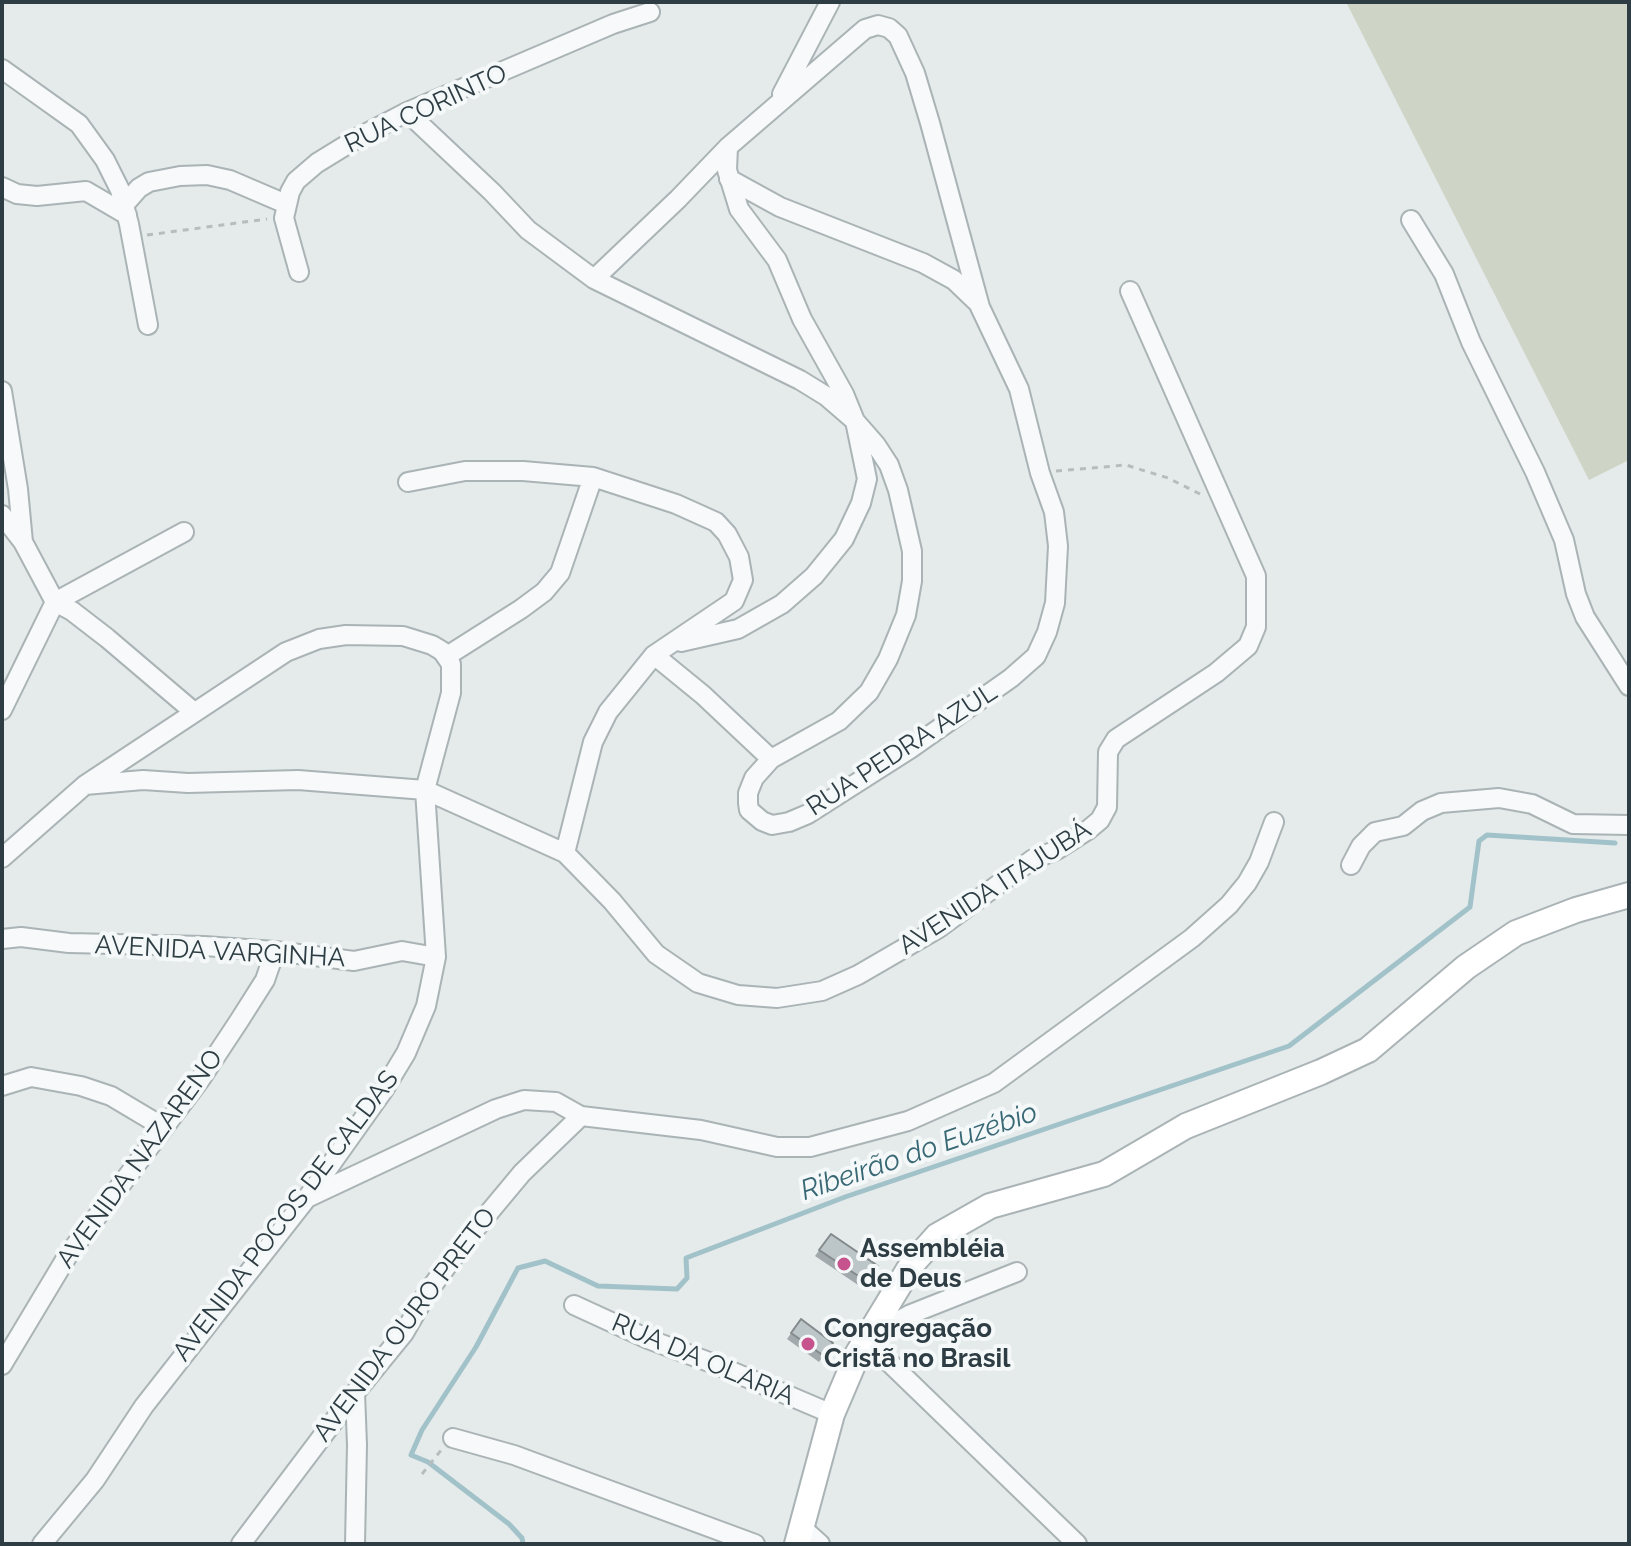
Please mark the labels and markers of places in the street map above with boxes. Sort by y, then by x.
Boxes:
place label: Assembléia de Deus [860,1233,1005,1294]
marker: Assembléia de Deus [835,1255,853,1273]
place label: Congregação Cristã no Brasil [824,1313,1010,1374]
marker: Congregação Cristã no Brasil [799,1335,817,1353]

